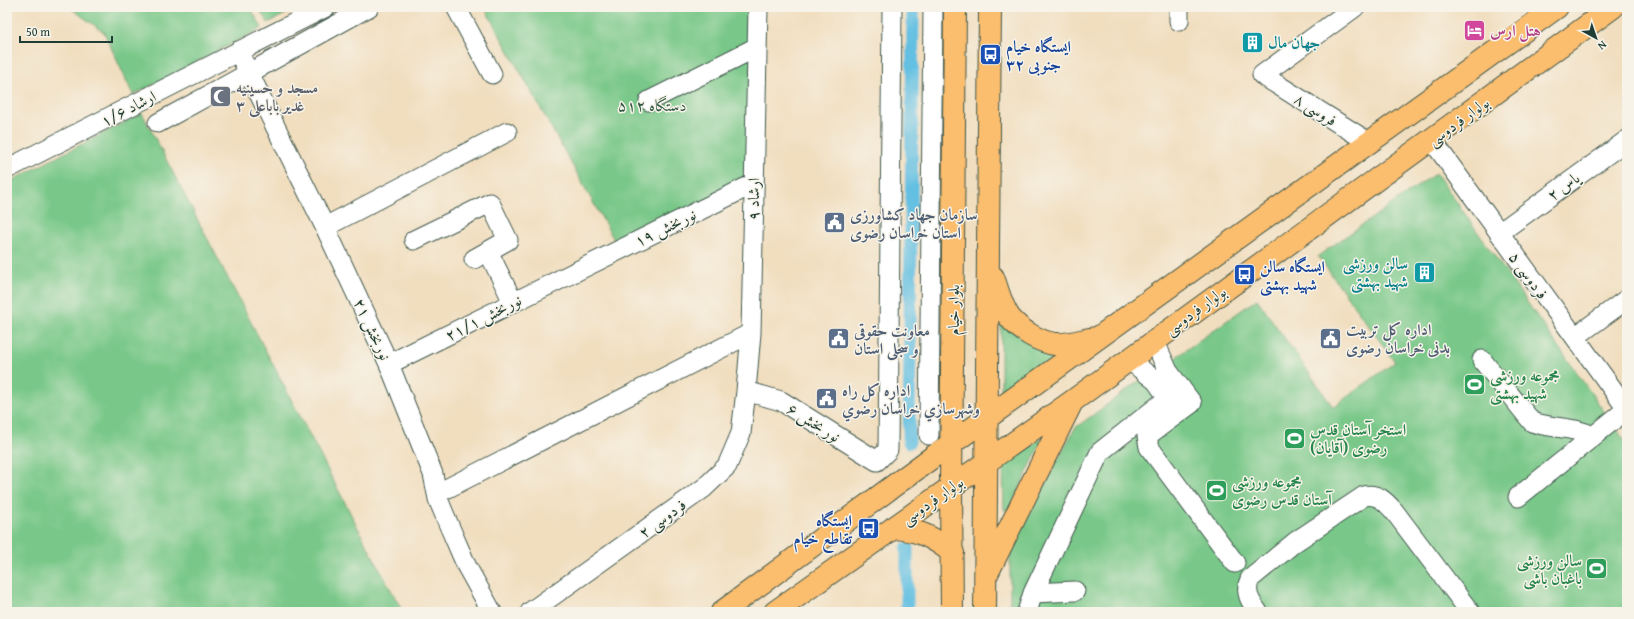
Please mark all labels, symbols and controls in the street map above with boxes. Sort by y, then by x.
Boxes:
hotel icon: هتل ارس [1461,17,1487,43]
scale bar [20,18,112,44]
place label: هتل ارس [1490,18,1541,42]
north arrow [1576,18,1616,58]
text: 50 m [26,23,50,40]
building icon: جهان مال [1240,29,1266,55]
place label: جهان مال [1268,30,1321,54]
place label: ایستگاه خیام جنوبی ۳۲ [1006,34,1071,76]
text: N [1594,37,1610,55]
bus stop icon: ایستگاه خیام جنوبی ۳۲ [977,42,1003,68]
place label: مسجد و حسینیه غدیر باباعلی ۳ [236,75,318,118]
mosque icon: مسجد و حسینیه غدیر باباعلی ۳ [207,83,233,109]
street label: ارشاد ۱/۶ [96,84,160,132]
street label: فروسی ۸ [1290,86,1342,132]
street label: بولوار فردوسی [1422,90,1494,152]
park label: ۵۱۲ دستگاه [617,93,687,117]
street label: یاس ۲ [1542,165,1585,206]
street label: ارشاد ۹ [741,177,765,221]
street label: نوربخش ۱۹ [630,202,700,252]
place label: سازمان جهاد کشاورزی استان خراسان رضوی [850,202,978,244]
public building icon: سازمان جهاد کشاورزی استان خراسان رضوی [822,210,848,236]
street label: فردوسی ۵ [1503,246,1555,304]
place label: سالن ورزشی شهید بهشتی [1343,251,1408,294]
place label: ایستگاه سالن شهید بهشتی [1260,254,1325,297]
building icon: سالن ورزشی شهید بهشتی [1411,259,1437,285]
bus stop icon: ایستگاه سالن شهید بهشتی [1231,262,1257,288]
street label: بولوار فردوسی [1159,279,1231,341]
street label: بلوار خیام [941,285,968,335]
street label: نوربخش ۲۱/۱ [441,287,525,347]
street label: نوربخش ۲۱ [348,294,398,364]
place label: اداره کل تربیت بدنی خراسان رضوی [1346,317,1450,359]
place label: معاونت حقوقی و سجلی استان [853,318,930,361]
public building icon: اداره کل تربیت بدنی خراسان رضوی [1318,325,1344,351]
public building icon: معاونت حقوقی و سجلی استان [826,326,852,352]
place label: مجموعه ورزشی شهید بهشتی [1490,363,1559,406]
sports icon: مجموعه ورزشی شهید بهشتی [1462,371,1488,397]
place label: اداره كل راه وشهرسازي خراسان رضوي [842,378,980,422]
public building icon: اداره كل راه وشهرسازي خراسان رضوي [814,386,840,412]
street label: نور بخش ۶ [783,396,845,448]
place label: استخر آستان قدس رضوی (آقایان) [1310,417,1406,459]
sports icon: استخر آستان قدس رضوی (آقایان) [1281,425,1307,451]
place label: مجموعه ورزشی آستان قدس رضوی [1232,469,1334,511]
street label: بولوار فردوسی [896,470,968,530]
sports icon: مجموعه ورزشی آستان قدس رضوی [1204,477,1230,503]
street label: فردوسی ۲ [633,492,691,544]
place label: ایستگاه تقاطع خیام [793,508,853,554]
bus stop icon: ایستگاه تقاطع خیام [855,516,881,542]
place label: سالن ورزشی باغبان باشی [1517,548,1582,590]
sports icon: سالن ورزشی باغبان باشی [1584,556,1610,582]

